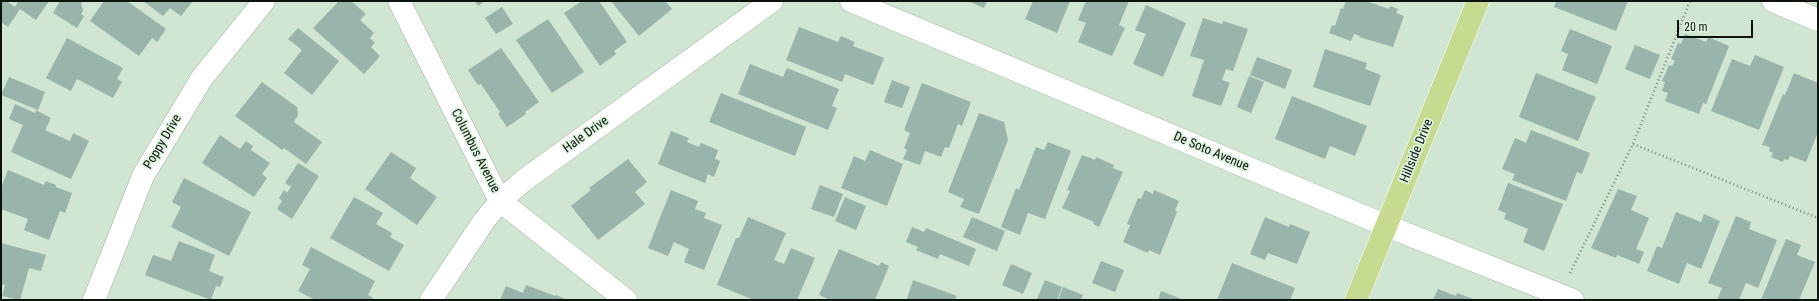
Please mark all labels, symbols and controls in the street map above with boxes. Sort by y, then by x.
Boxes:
scale bar [1679,12,1755,38]
text: 20 m [1684,20,1708,34]
street label: Columbus Avenue [447,106,503,196]
street label: Poppy Drive [141,112,185,172]
street label: Hale Drive [560,113,612,157]
street label: Hillside Drive [1397,117,1437,185]
street label: De Soto Avenue [1171,129,1251,175]

